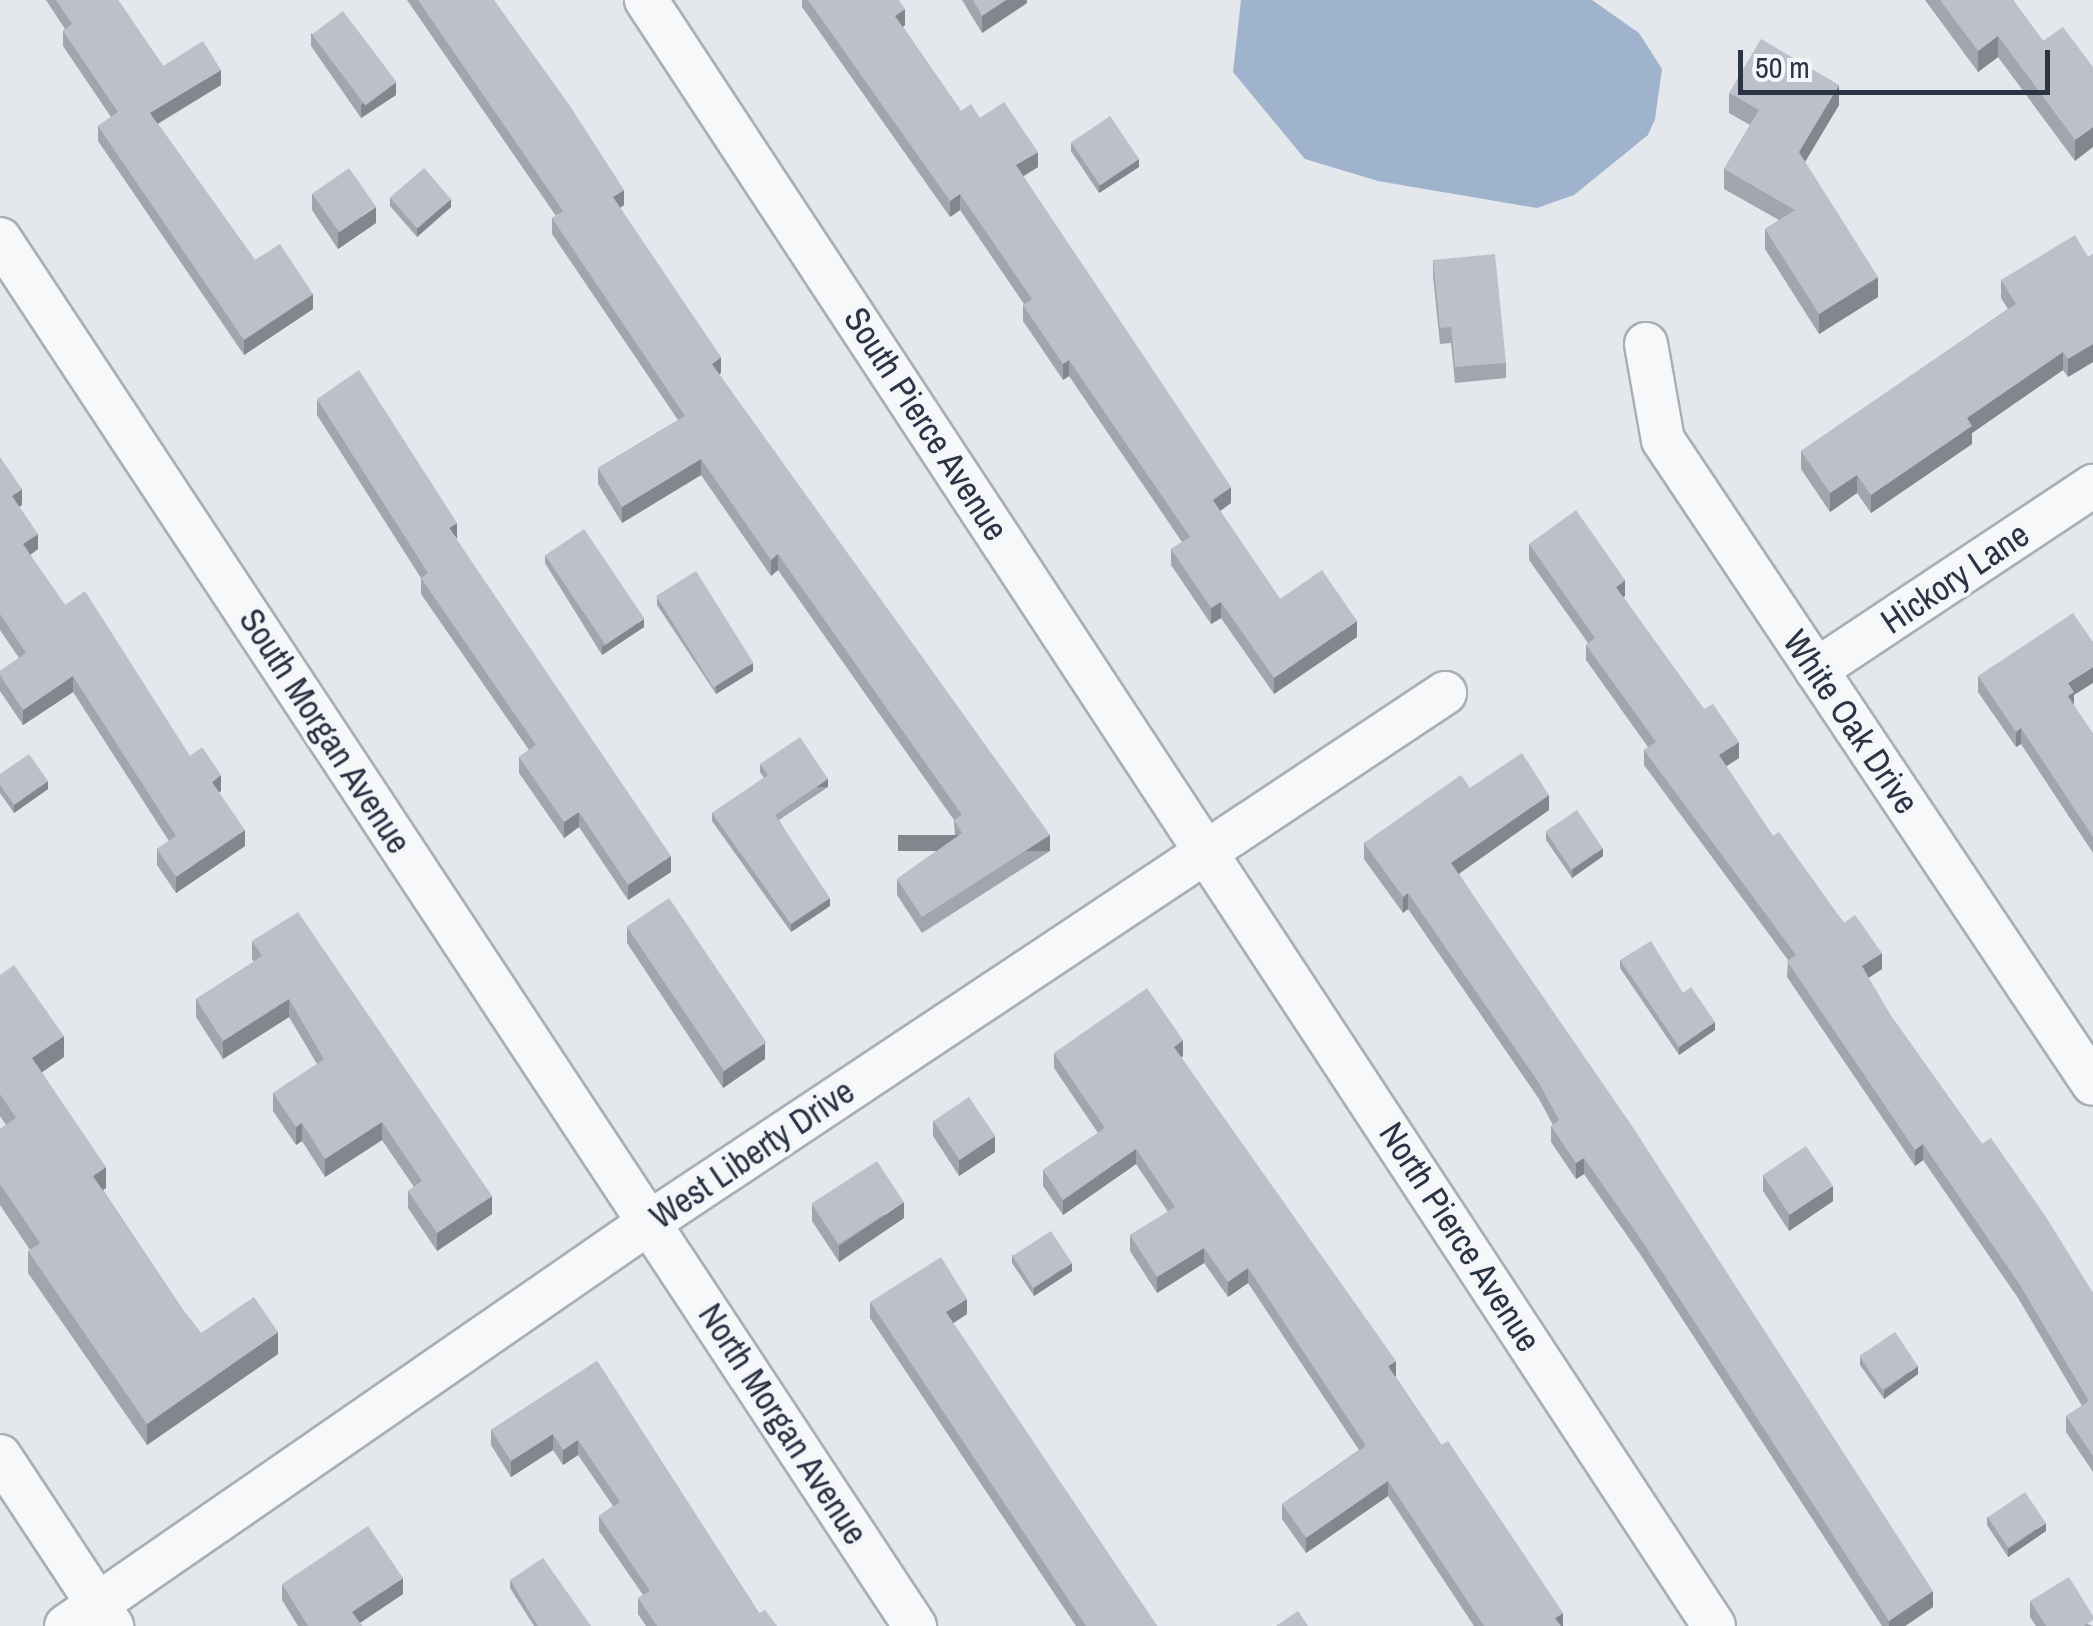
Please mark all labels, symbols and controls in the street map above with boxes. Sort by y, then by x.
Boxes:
scale bar [1743,30,2056,92]
text: 50 m [1755,47,1810,87]
street label: South Pierce Avenue [835,299,1017,549]
street label: Hickory Lane [1873,513,2037,643]
street label: South Morgan Avenue [230,600,420,862]
street label: White Oak Drive [1774,622,1928,822]
street label: West Liberty Drive [642,1070,862,1238]
street label: North Pierce Avenue [1370,1114,1550,1360]
street label: North Morgan Avenue [689,1295,877,1553]

